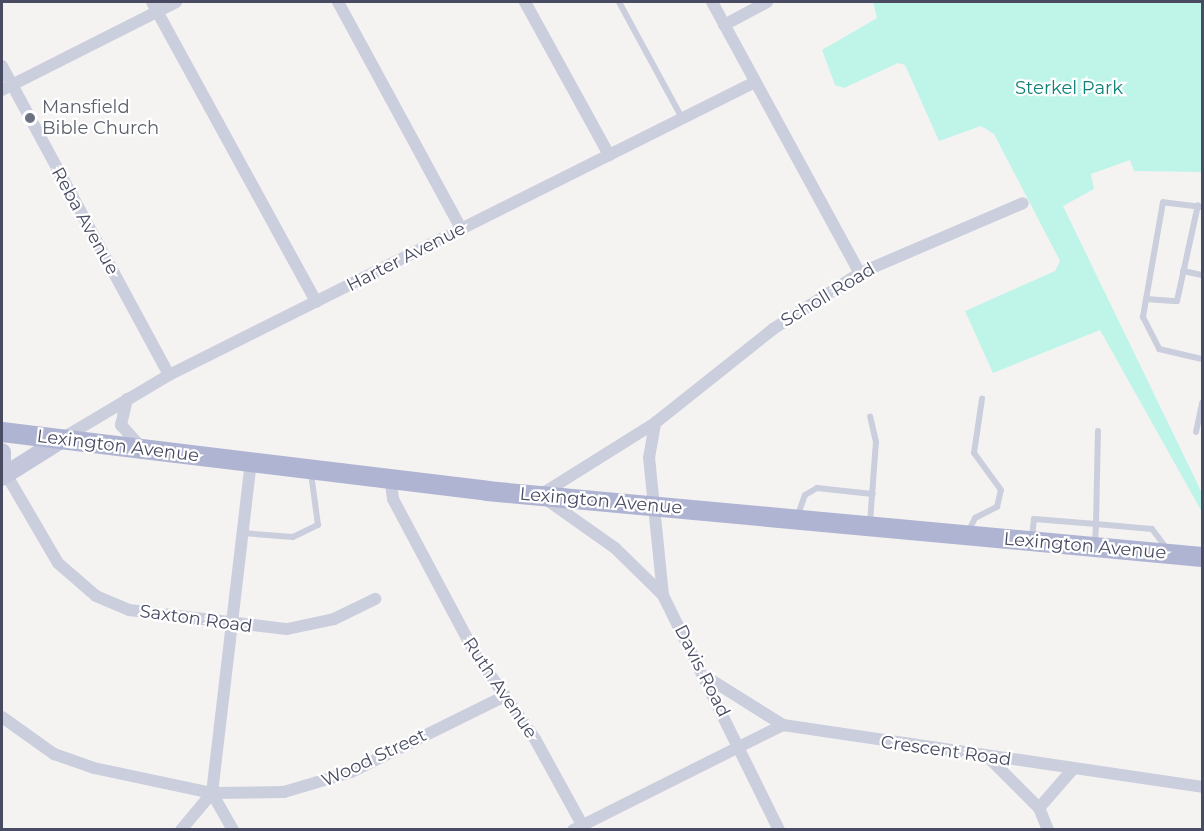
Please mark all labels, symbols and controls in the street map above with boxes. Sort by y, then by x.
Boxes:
park label: Sterkel Park [1015,77,1123,99]
place label: Mansfield Bible Church [42,97,159,140]
marker: Mansfield Bible Church [23,111,37,125]
street label: Reba Avenue [47,164,123,278]
street label: Harter Avenue [343,218,469,296]
street label: Scholl Road [777,258,879,332]
street label: Lexington Avenue [36,425,200,467]
street label: Lexington Avenue [519,483,683,519]
street label: Lexington Avenue [1003,528,1167,564]
street label: Saxton Road [138,600,254,638]
street label: Davis Road [670,621,734,721]
street label: Ruth Avenue [458,633,542,743]
street label: Wood Street [318,724,430,792]
street label: Crescent Road [879,731,1013,771]

